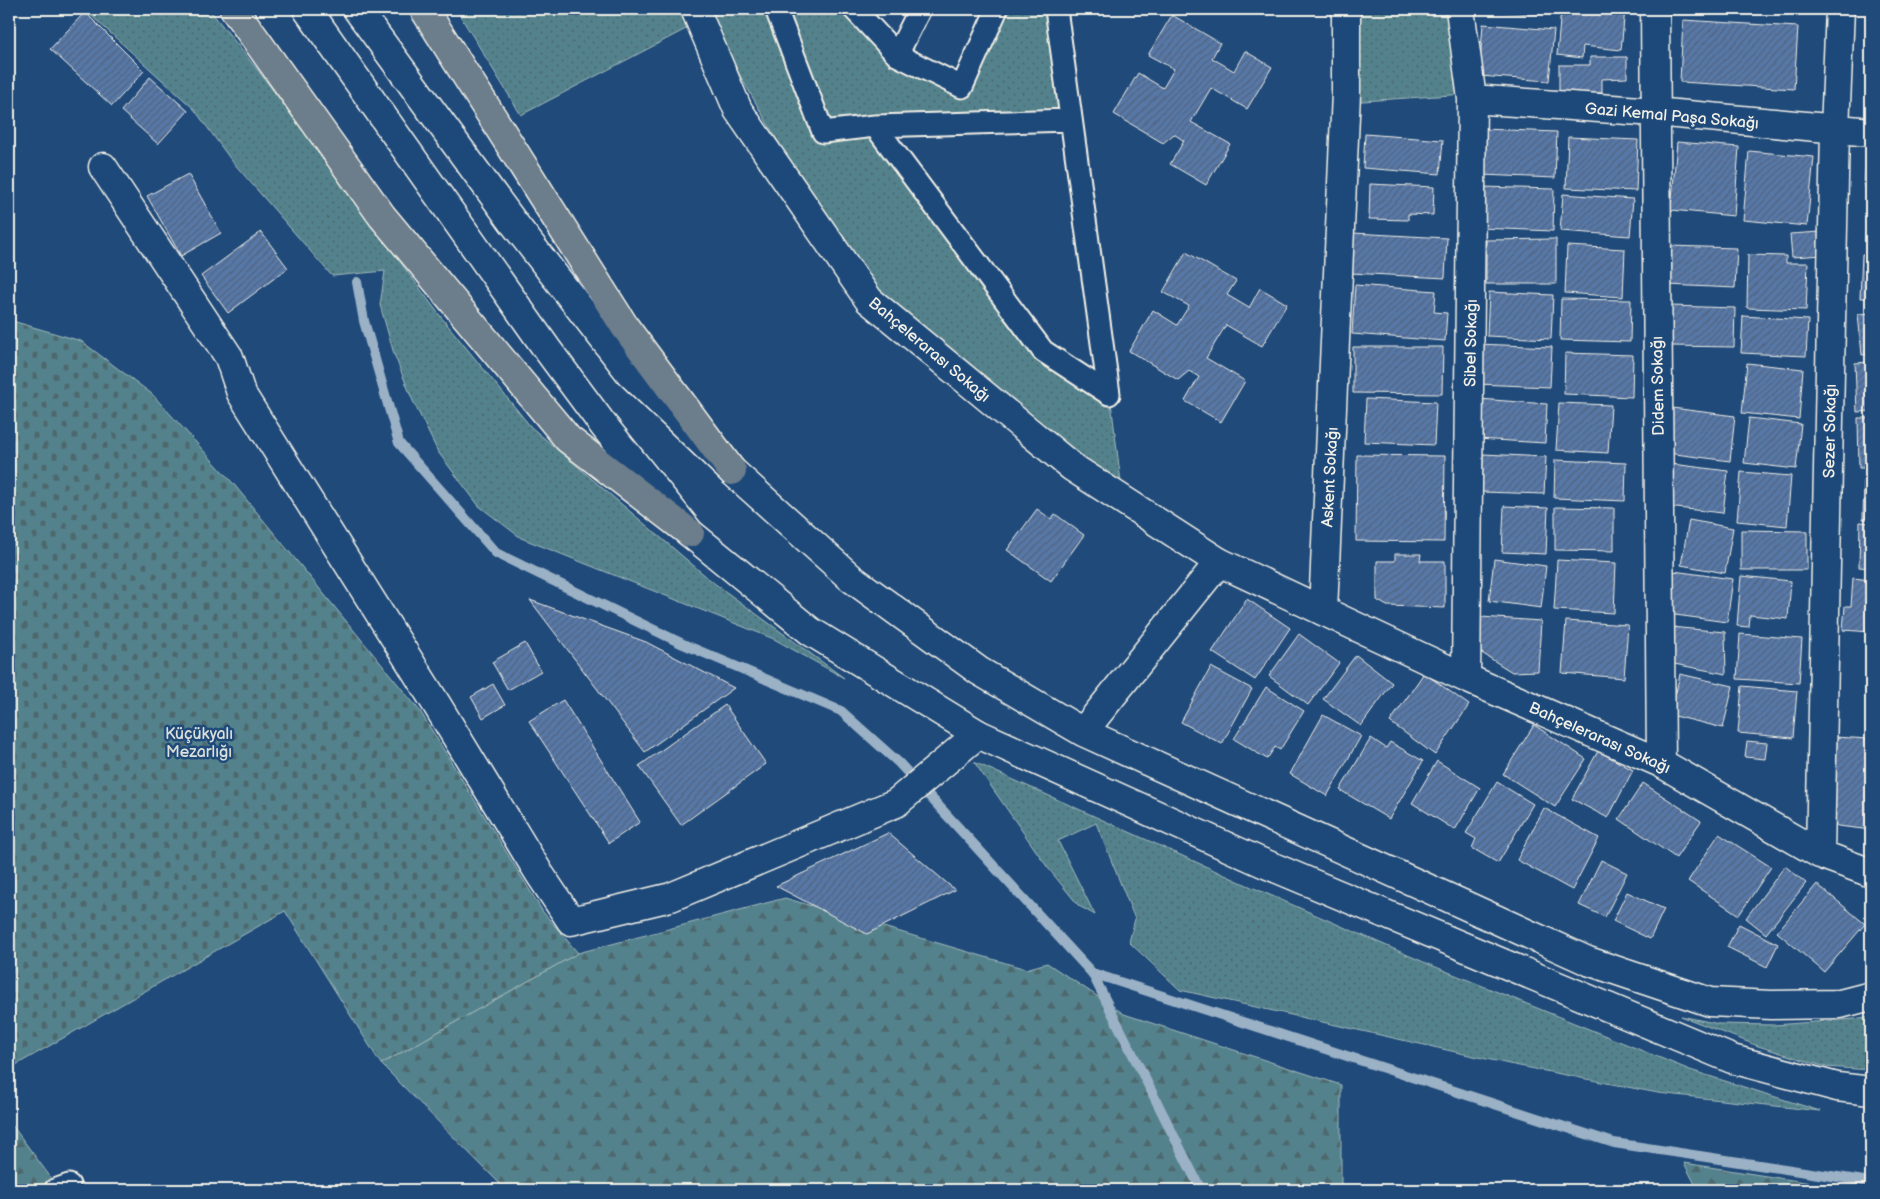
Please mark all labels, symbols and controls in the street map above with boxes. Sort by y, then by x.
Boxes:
street label: Gazi Kemal Paşa Sokağı [1584,99,1760,134]
street label: Bahçelerarası Sokağı [864,294,994,407]
street label: Sibel Sokağı [1461,299,1482,387]
street label: Didem Sokağı [1648,336,1669,436]
street label: Sezer Sokağı [1820,384,1841,478]
street label: Askent Sokağı [1318,426,1343,528]
street label: Bahçelerarası Sokağı [1526,699,1673,778]
park label: Küçükyalı Mezarlığı [165,725,233,762]

